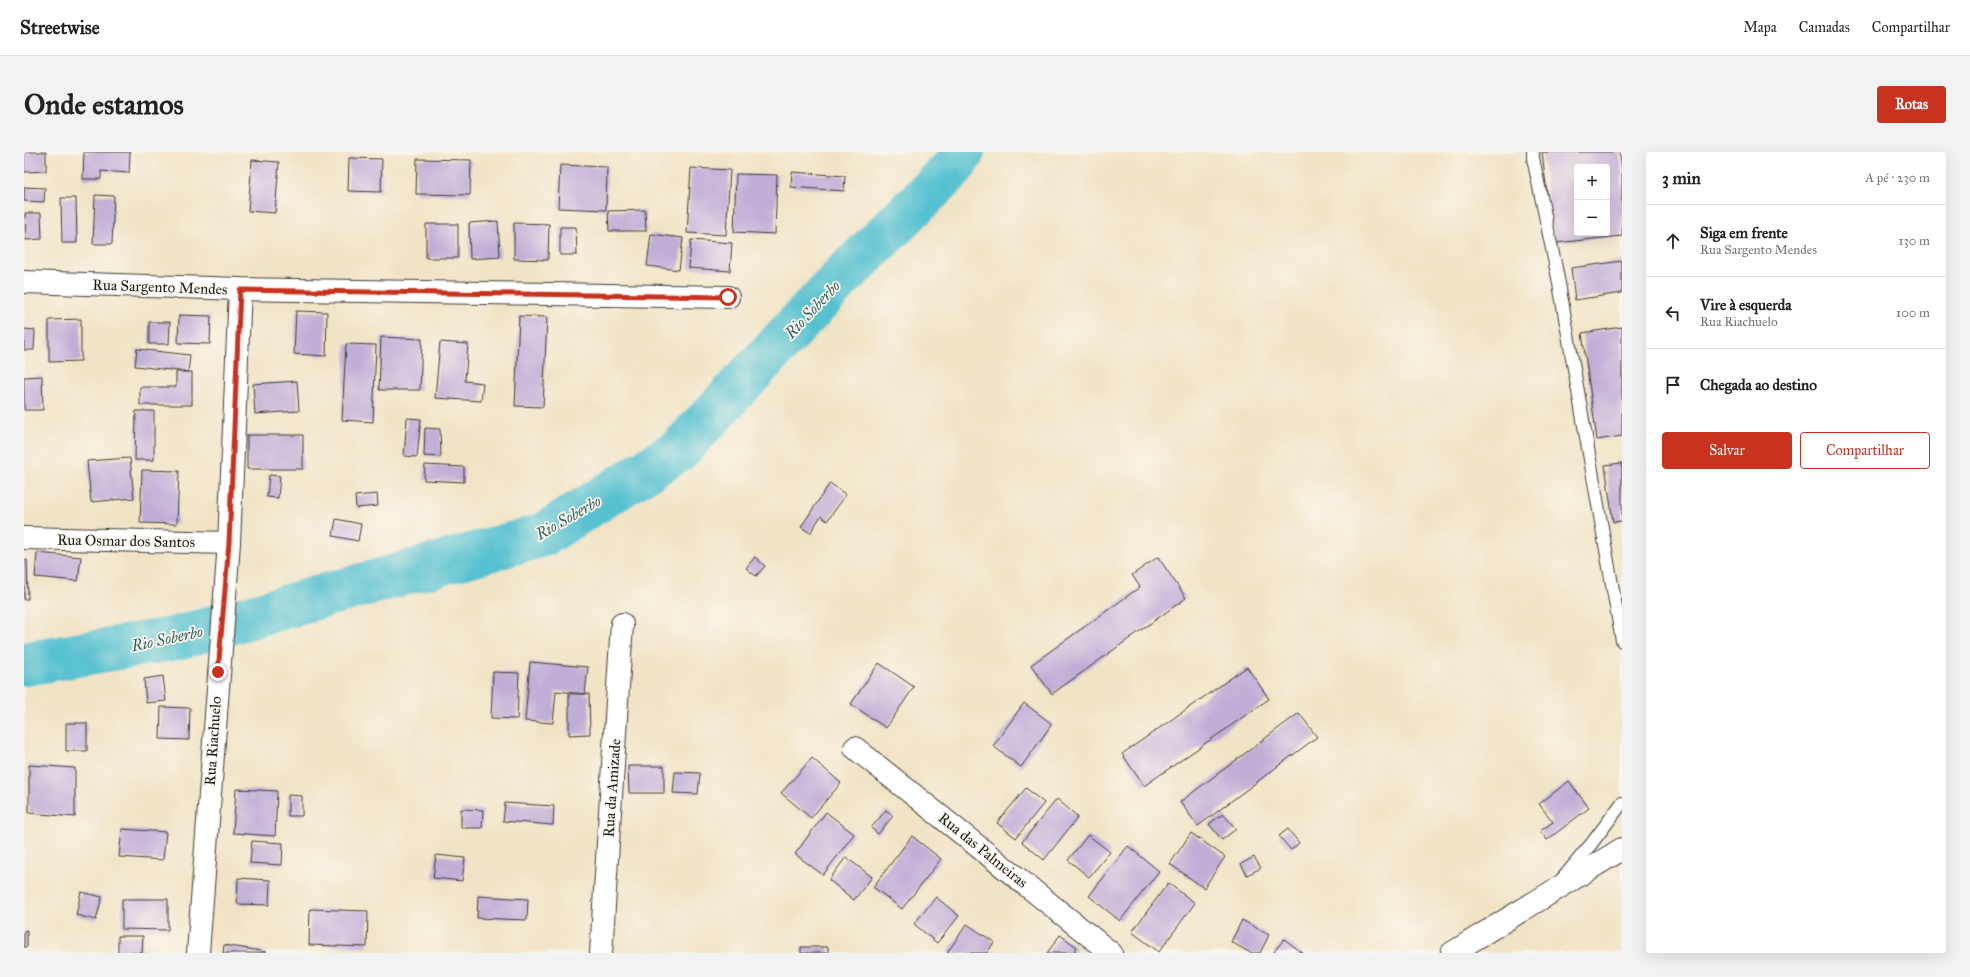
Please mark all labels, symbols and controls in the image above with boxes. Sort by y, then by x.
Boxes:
text: Streetwise [20,16,100,39]
text: Mapa [1743,19,1777,36]
text: Camadas [1799,19,1850,36]
text: Compartilhar [1872,19,1950,36]
button: Rotas [1877,86,1946,123]
text: Onde estamos [24,87,184,122]
map controls [1574,164,1610,236]
button: + [1574,164,1610,200]
text: 3 min [1662,168,1701,189]
text: A pé · 230 m [1865,170,1930,186]
button: − [1574,200,1610,236]
text: Siga em frente [1700,224,1788,242]
icon: ahead [1662,230,1684,252]
text: 130 m [1898,233,1930,249]
text: Rua Sargento Mendes [1700,242,1817,258]
street label: Rua Sargento Mendes [92,276,228,298]
water label: Rio Soberbo [780,276,844,343]
route start [719,288,737,306]
text: Vire à esquerda [1700,296,1792,314]
icon: left [1662,302,1684,324]
text: 100 m [1896,305,1930,321]
text: Rua Riachuelo [1700,314,1778,330]
icon: arrive [1662,374,1684,396]
text: Chegada ao destino [1700,376,1817,394]
button: Salvar [1662,432,1792,469]
button: Compartilhar [1800,432,1930,469]
water label: Rio Soberbo [531,491,604,544]
street label: Rua Osmar dos Santos [57,531,195,551]
water label: Rio Soberbo [129,622,204,656]
route end [209,663,227,681]
street label: Rua Riachuelo [201,695,225,786]
street label: Rua da Amizade [600,738,624,838]
street label: Rua das Palmeiras [935,809,1031,891]

